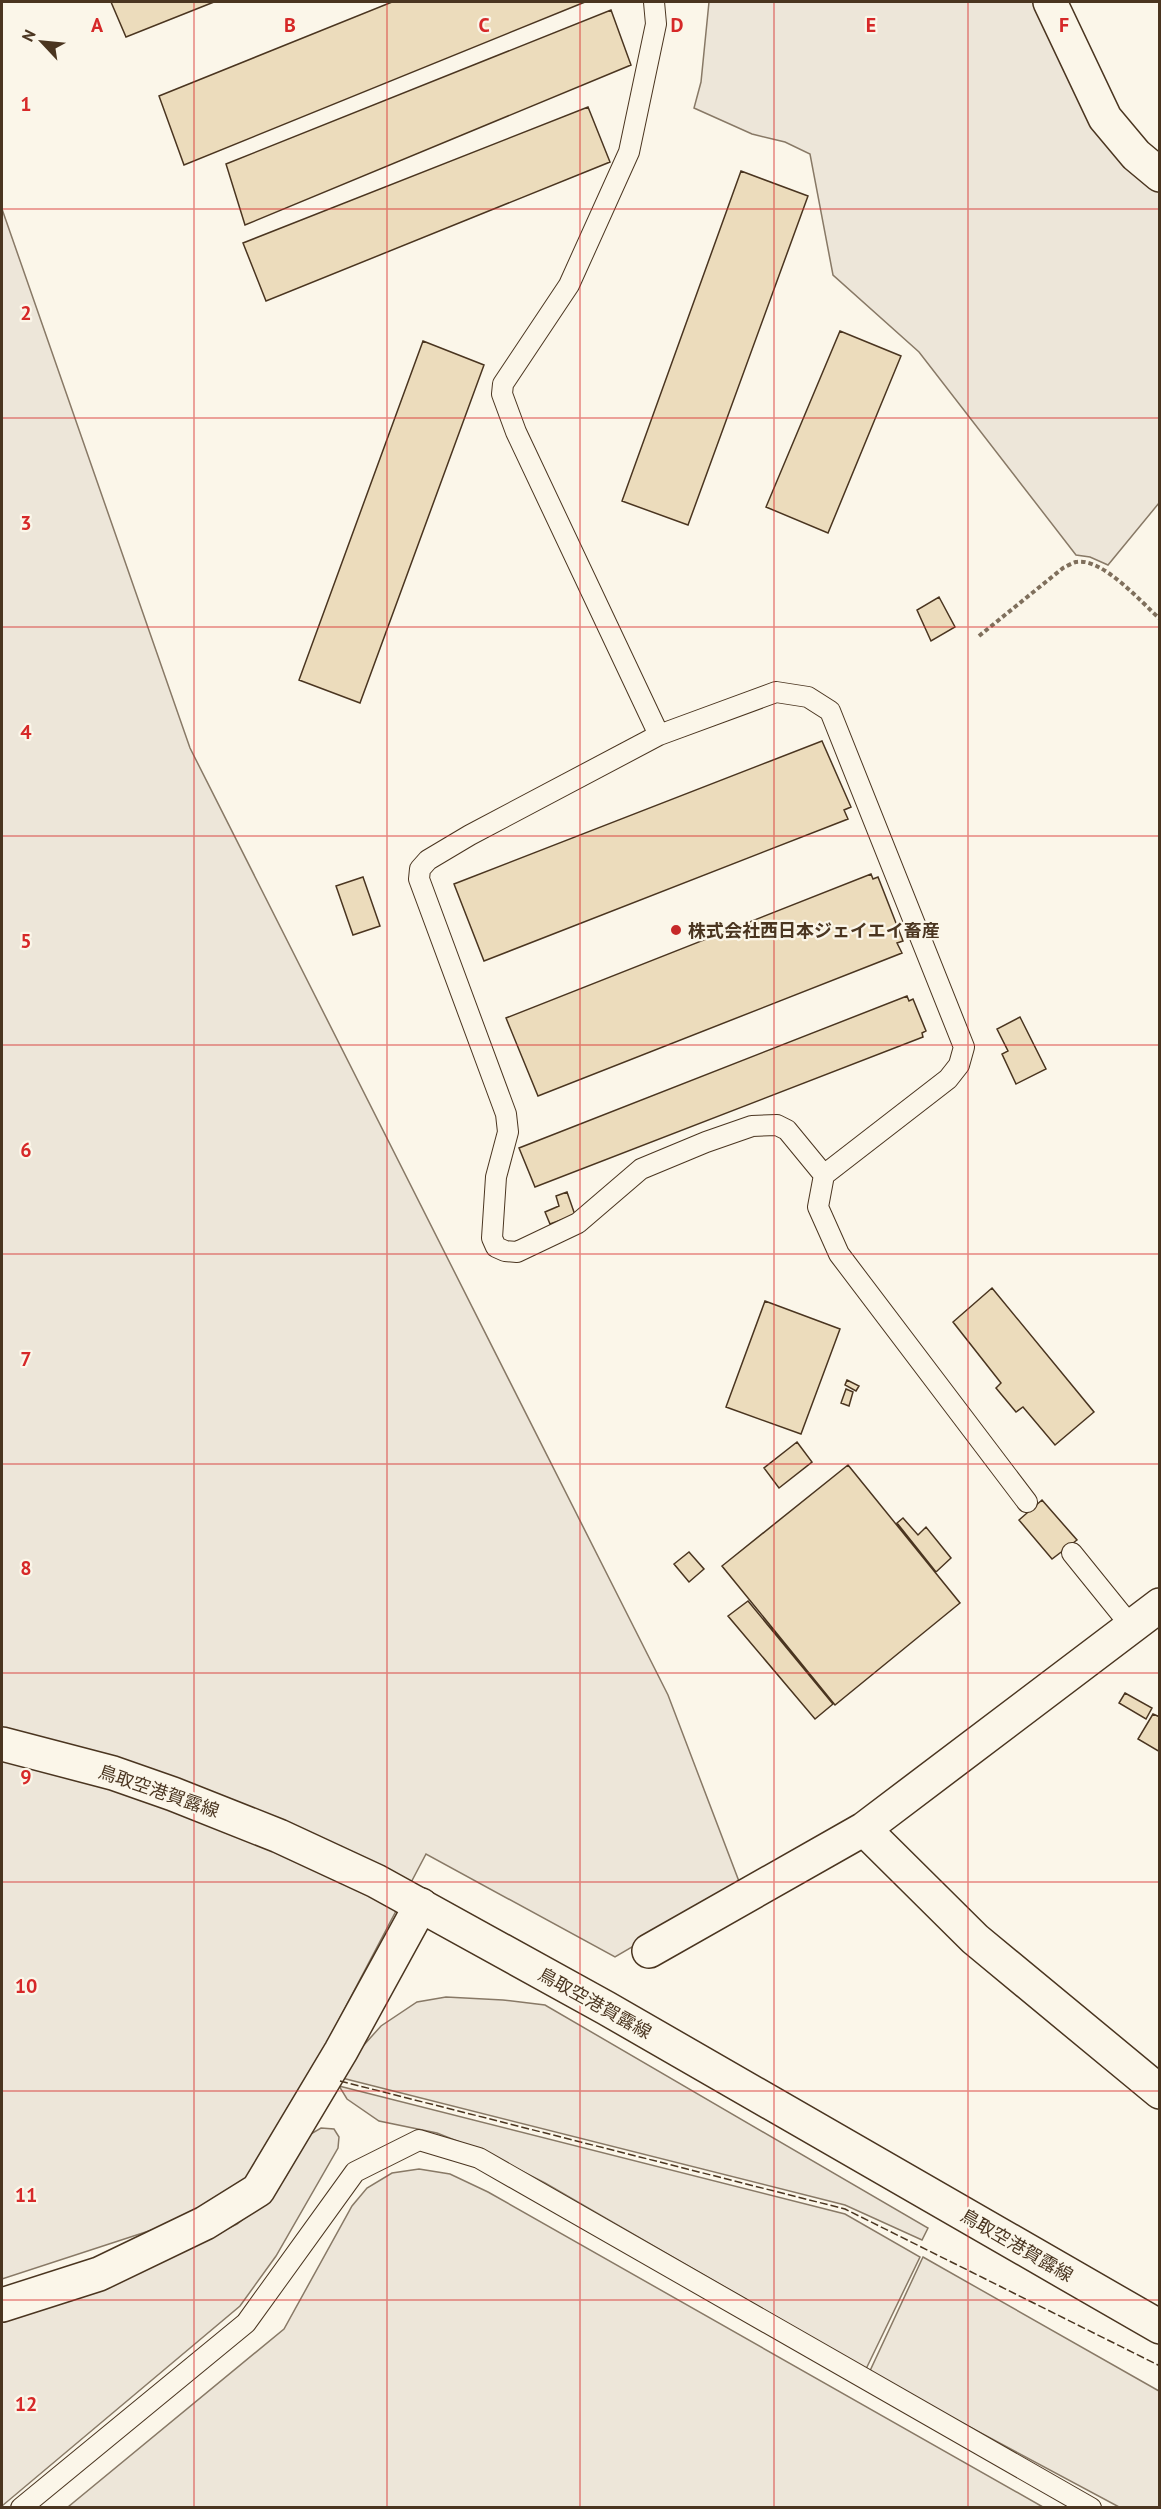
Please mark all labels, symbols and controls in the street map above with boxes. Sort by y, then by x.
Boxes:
north arrow [12,12,72,72]
text: A [91,12,104,38]
text: B [284,12,296,38]
text: C [478,12,490,38]
text: D [671,12,684,38]
text: E [866,12,876,38]
text: F [1059,12,1069,38]
text: N [17,26,40,45]
text: 1 [20,91,32,117]
text: 2 [20,300,32,326]
text: 3 [20,510,32,536]
text: 4 [20,719,32,745]
place label: 株式会社西日本ジェイエイ畜産 [688,919,940,942]
marker: 株式会社西日本ジェイエイ畜産 [669,923,683,937]
text: 5 [20,928,32,954]
text: 6 [20,1137,32,1163]
text: 7 [20,1346,32,1372]
text: 8 [20,1555,32,1581]
street label: 鳥取空港賀露線 [96,1760,222,1822]
text: 9 [20,1764,32,1790]
street label: 鳥取空港賀露線 [534,1962,656,2044]
text: 10 [15,1973,37,1999]
text: 11 [15,2182,37,2208]
street label: 鳥取空港賀露線 [957,2204,1077,2286]
text: 12 [15,2391,37,2417]

